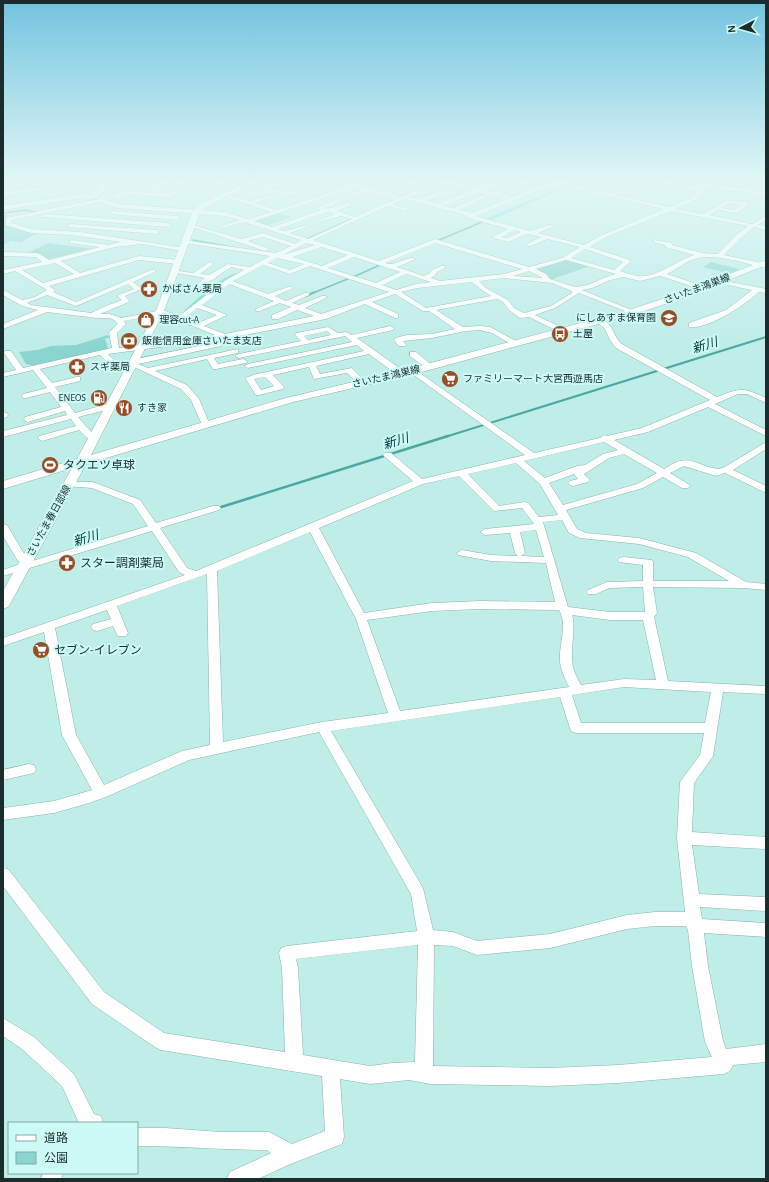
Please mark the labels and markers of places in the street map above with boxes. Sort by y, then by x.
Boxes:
pharmacy icon: かばさん薬局 [139,279,159,299]
place label: かばさん薬局 [162,283,222,294]
school or university icon: にしあすま保育園 [659,308,679,328]
shop icon: 理容cut-A [136,310,156,330]
place label: にしあすま保育園 [576,312,656,323]
place label: 理容cut-A [159,315,200,325]
bus stop icon: 土屋 [550,324,570,344]
place label: 土屋 [573,329,593,339]
bank icon: 飯能信用金庫さいたま支店 [119,331,139,351]
place label: 飯能信用金庫さいたま支店 [142,335,262,346]
pharmacy icon: スギ薬局 [67,357,87,377]
place label: スギ薬局 [90,361,130,372]
supermarket icon: ファミリーマート大宮西遊馬店 [440,369,460,389]
place label: ファミリーマート大宮西遊馬店 [463,373,603,384]
fuel station icon: ENEOS [89,388,109,408]
place label: ENEOS [59,393,86,403]
restaurant icon: すき家 [114,398,134,418]
place label: すき家 [137,402,167,413]
sports icon: タクエツ卓球 [40,455,60,475]
place label: タクエツ卓球 [63,459,135,471]
pharmacy icon: スター調剤薬局 [57,553,77,573]
place label: スター調剤薬局 [80,557,164,569]
supermarket icon: セブン-イレブン [31,640,51,660]
place label: セブン-イレブン [54,643,142,656]

